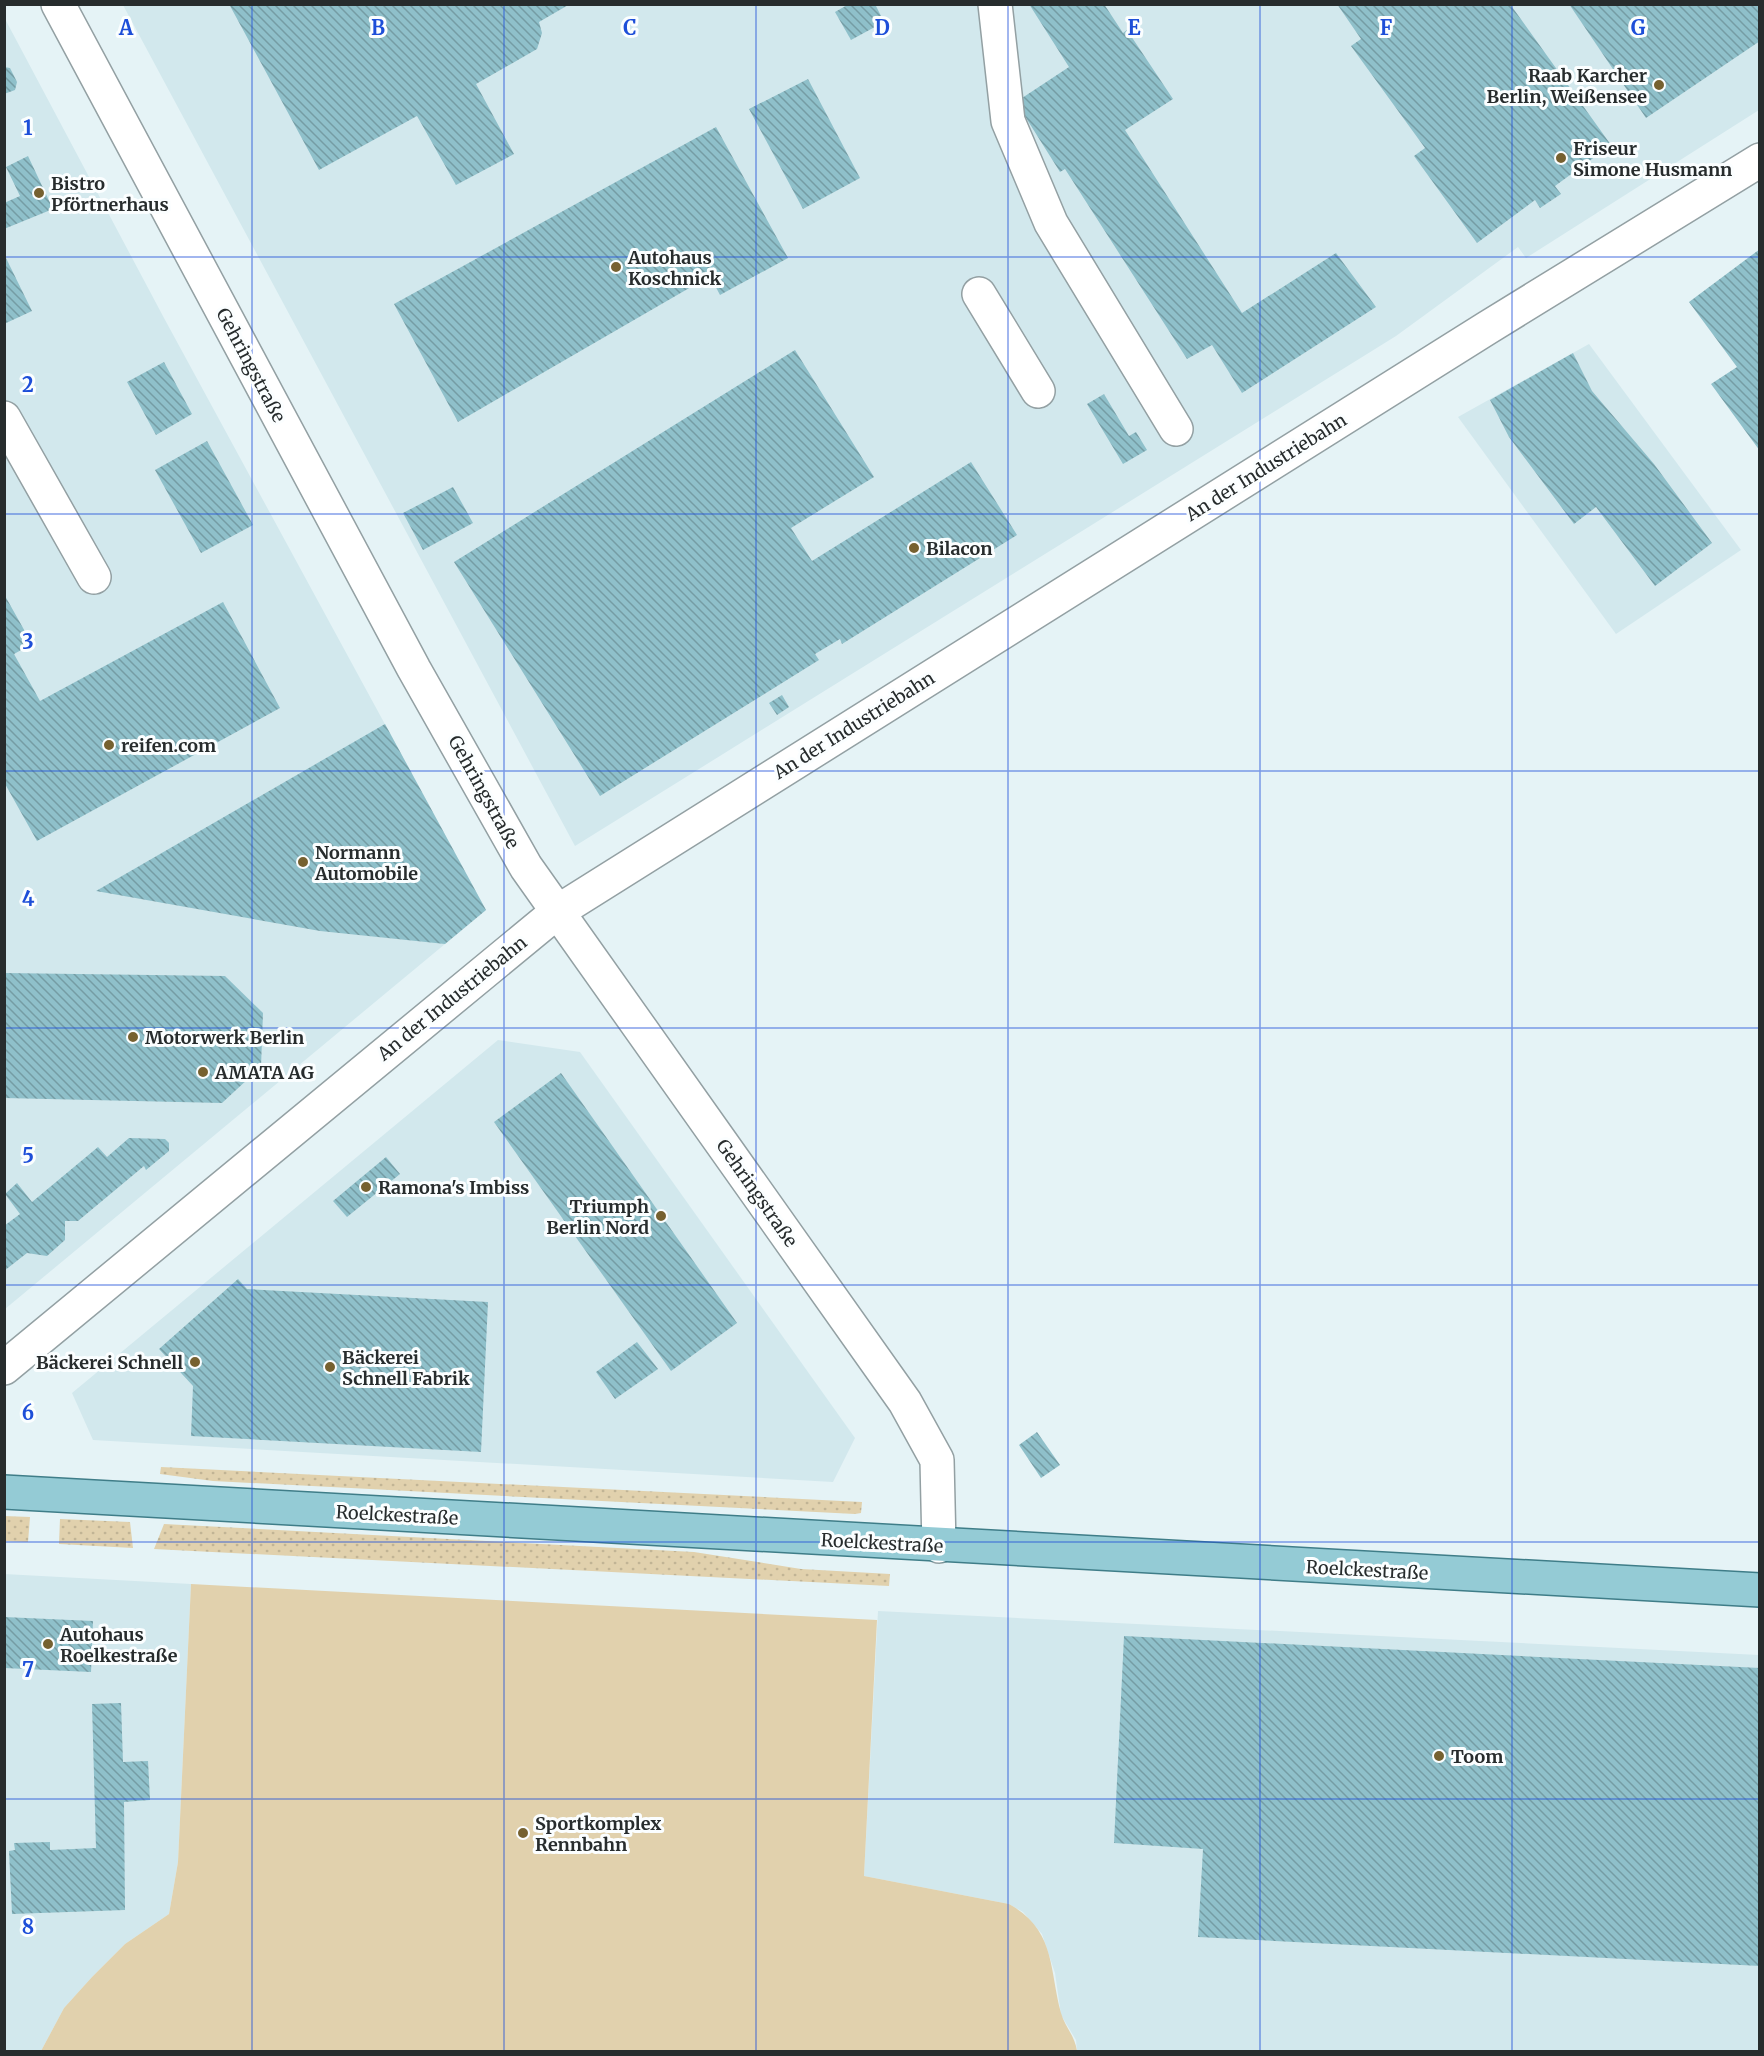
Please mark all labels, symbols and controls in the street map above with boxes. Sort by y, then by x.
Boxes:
text: A [118,15,134,40]
text: B [371,15,385,40]
text: C [623,15,637,40]
text: D [874,15,890,40]
text: E [1127,15,1141,40]
text: F [1380,15,1393,40]
text: G [1631,15,1646,40]
place label: Raab Karcher Berlin, Weißensee [1487,64,1647,108]
marker: Raab Karcher Berlin, Weißensee [1652,78,1666,92]
text: 1 [23,115,33,140]
place label: Friseur Simone Husmann [1573,137,1732,181]
marker: Friseur Simone Husmann [1554,151,1568,165]
place label: Bistro Pförtnerhaus [51,172,169,216]
marker: Bistro Pförtnerhaus [32,186,46,200]
place label: Autohaus Koschnick [627,246,722,290]
marker: Autohaus Koschnick [609,260,623,274]
street label: Gehringstraße [211,304,291,426]
text: 2 [22,372,34,397]
street label: An der Industriebahn [1180,408,1351,526]
place label: Bilacon [926,537,993,560]
marker: Bilacon [907,541,921,555]
text: 3 [22,629,34,654]
street label: An der Industriebahn [768,666,939,784]
street label: Gehringstraße [443,731,525,853]
place label: reifen.com [121,734,216,757]
marker: reifen.com [102,738,116,752]
place label: Normann Automobile [314,841,418,885]
marker: Normann Automobile [296,855,310,869]
text: 4 [22,886,35,911]
street label: An der Industriebahn [372,931,531,1066]
place label: Motorwerk Berlin [145,1026,304,1049]
marker: Motorwerk Berlin [126,1030,140,1044]
place label: AMATA AG [214,1061,314,1084]
marker: AMATA AG [196,1065,210,1079]
street label: Gehringstraße [711,1135,803,1251]
text: 5 [22,1143,34,1168]
place label: Ramona's Imbiss [378,1176,529,1199]
marker: Ramona's Imbiss [359,1180,373,1194]
place label: Triumph Berlin Nord [546,1195,649,1239]
marker: Triumph Berlin Nord [654,1209,668,1223]
place label: Bäckerei Schnell Fabrik [342,1346,470,1390]
place label: Bäckerei Schnell [36,1351,183,1374]
marker: Bäckerei Schnell [188,1355,202,1369]
marker: Bäckerei Schnell Fabrik [323,1360,337,1374]
text: 6 [22,1400,34,1425]
street label: Roelckestraße [335,1500,459,1530]
street label: Roelckestraße [820,1528,944,1558]
street label: Roelckestraße [1305,1555,1429,1585]
place label: Autohaus Roelkestraße [59,1623,178,1667]
marker: Autohaus Roelkestraße [41,1637,55,1651]
text: 7 [22,1657,34,1682]
place label: Toom [1451,1745,1503,1768]
marker: Toom [1432,1749,1446,1763]
place label: Sportkomplex Rennbahn [535,1812,661,1856]
marker: Sportkomplex Rennbahn [516,1826,530,1840]
text: 8 [22,1914,34,1939]

